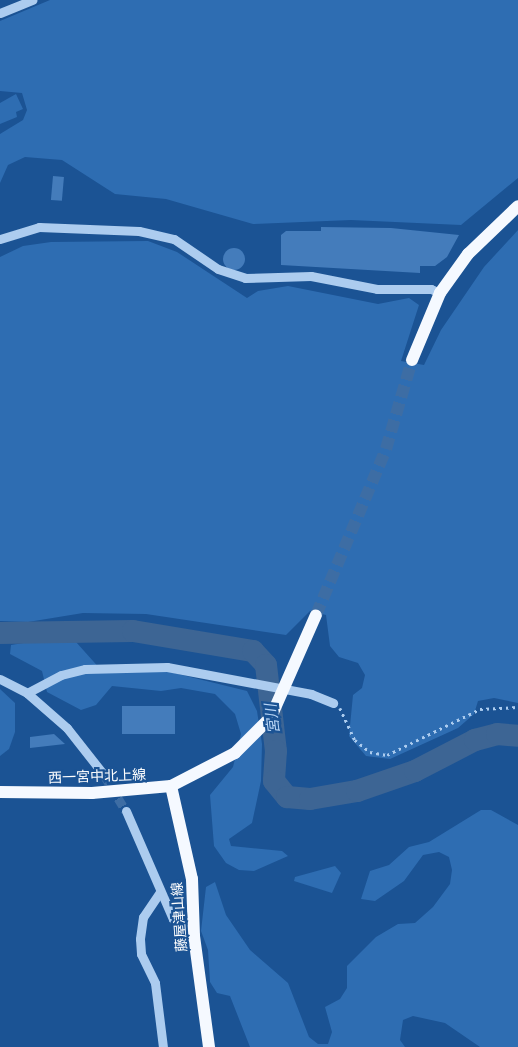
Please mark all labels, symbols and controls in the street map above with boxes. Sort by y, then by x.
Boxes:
water label: 宮川 [261,703,283,735]
street label: 西一宮中北上線 [48,766,146,786]
street label: 藤屋津山線 [168,881,190,953]

